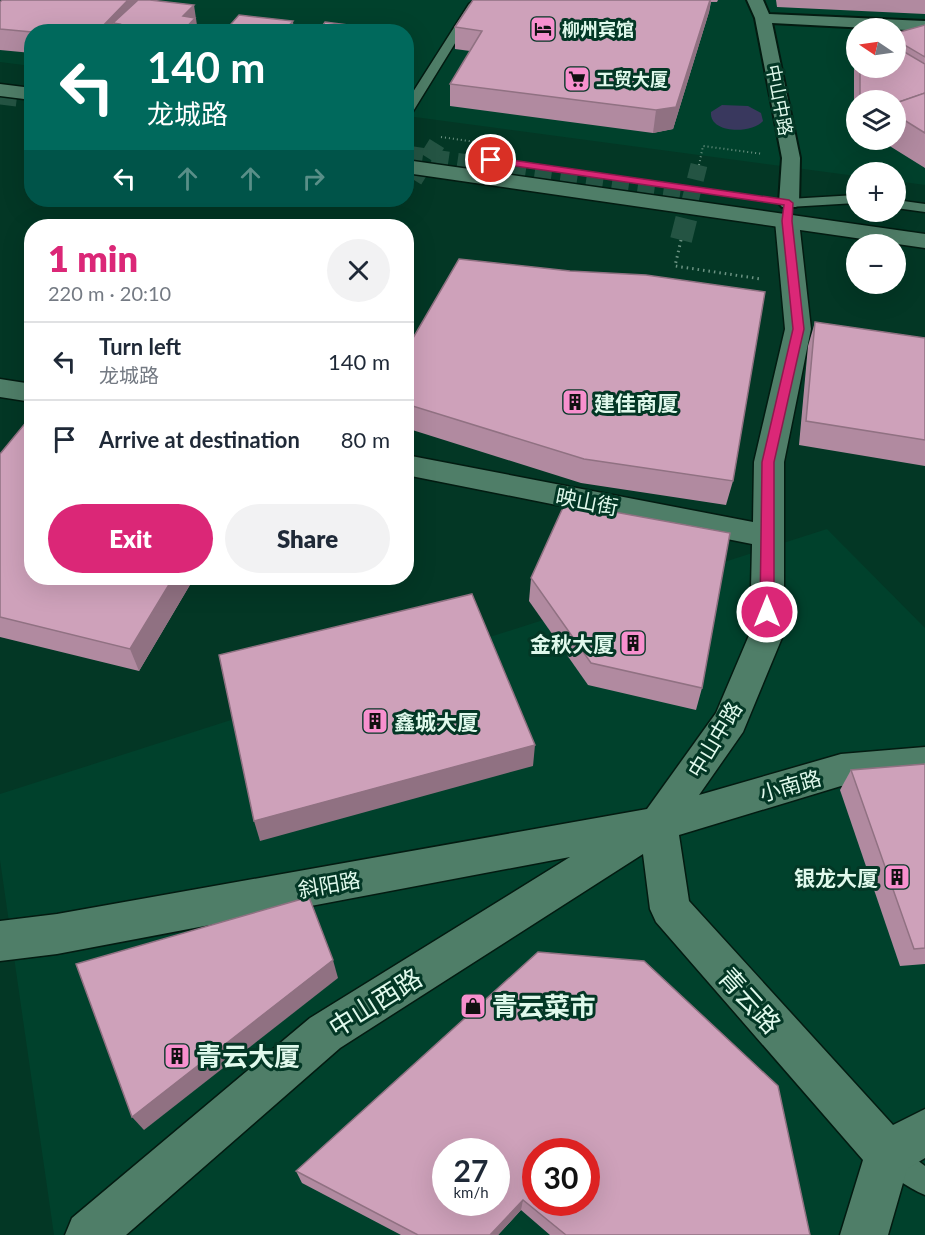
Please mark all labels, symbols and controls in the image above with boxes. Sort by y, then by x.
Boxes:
hotel icon: 柳州宾馆 [528,14,558,44]
place label: 柳州宾馆 [562,18,634,40]
north arrow [846,18,906,78]
map controls [846,18,906,294]
text: 140 m [147,42,265,92]
icon: left [48,48,126,126]
street label: 中山中路 [762,63,798,137]
supermarket icon: 工贸大厦 [562,64,592,94]
place label: 工贸大厦 [596,68,668,90]
button: layers [846,90,906,150]
text: 龙城路 [147,97,228,130]
pin [465,134,516,185]
icon: arrive [474,143,507,176]
icon: left [108,162,141,195]
icon: ahead [171,162,204,195]
icon: ahead [234,162,267,195]
icon: right [297,162,330,195]
button: + [846,162,906,222]
button: − [846,234,906,294]
text: 1 min [48,236,138,280]
button: close [327,239,390,302]
text: 220 m · 20:10 [48,281,171,305]
text: Turn left [99,333,181,360]
icon: left [48,345,81,378]
text: 140 m [328,348,390,375]
text: 龙城路 [99,363,159,387]
building icon: 建佳商厦 [560,387,590,417]
place label: 建佳商厦 [594,390,678,415]
icon: arrive [48,423,81,456]
text: Arrive at destination [99,426,300,453]
text: 80 m [341,426,390,453]
street label: 映山街 [554,483,620,519]
button: Exit [48,504,213,573]
button: Share [225,504,390,573]
position arrow [735,580,799,644]
building icon: 金秋大厦 [618,628,648,658]
place label: 金秋大厦 [530,631,614,656]
street label: 中山中路 [682,697,746,781]
building icon: 鑫城大厦 [360,706,390,736]
place label: 鑫城大厦 [394,709,478,734]
street label: 小南路 [756,764,824,806]
building icon: 银龙大厦 [882,862,912,892]
place label: 银龙大厦 [794,865,878,890]
street label: 斜阳路 [296,866,362,902]
street label: 青云路 [712,960,788,1040]
street label: 中山西路 [322,961,428,1043]
place label: 青云菜市 [492,990,596,1022]
shop icon: 青云菜市 [458,991,488,1021]
place label: 青云大厦 [196,1040,300,1072]
building icon: 青云大厦 [162,1041,192,1071]
speed limit sign: 30 [522,1138,600,1216]
text: 27 [454,1152,488,1188]
text: km/h [453,1183,489,1201]

